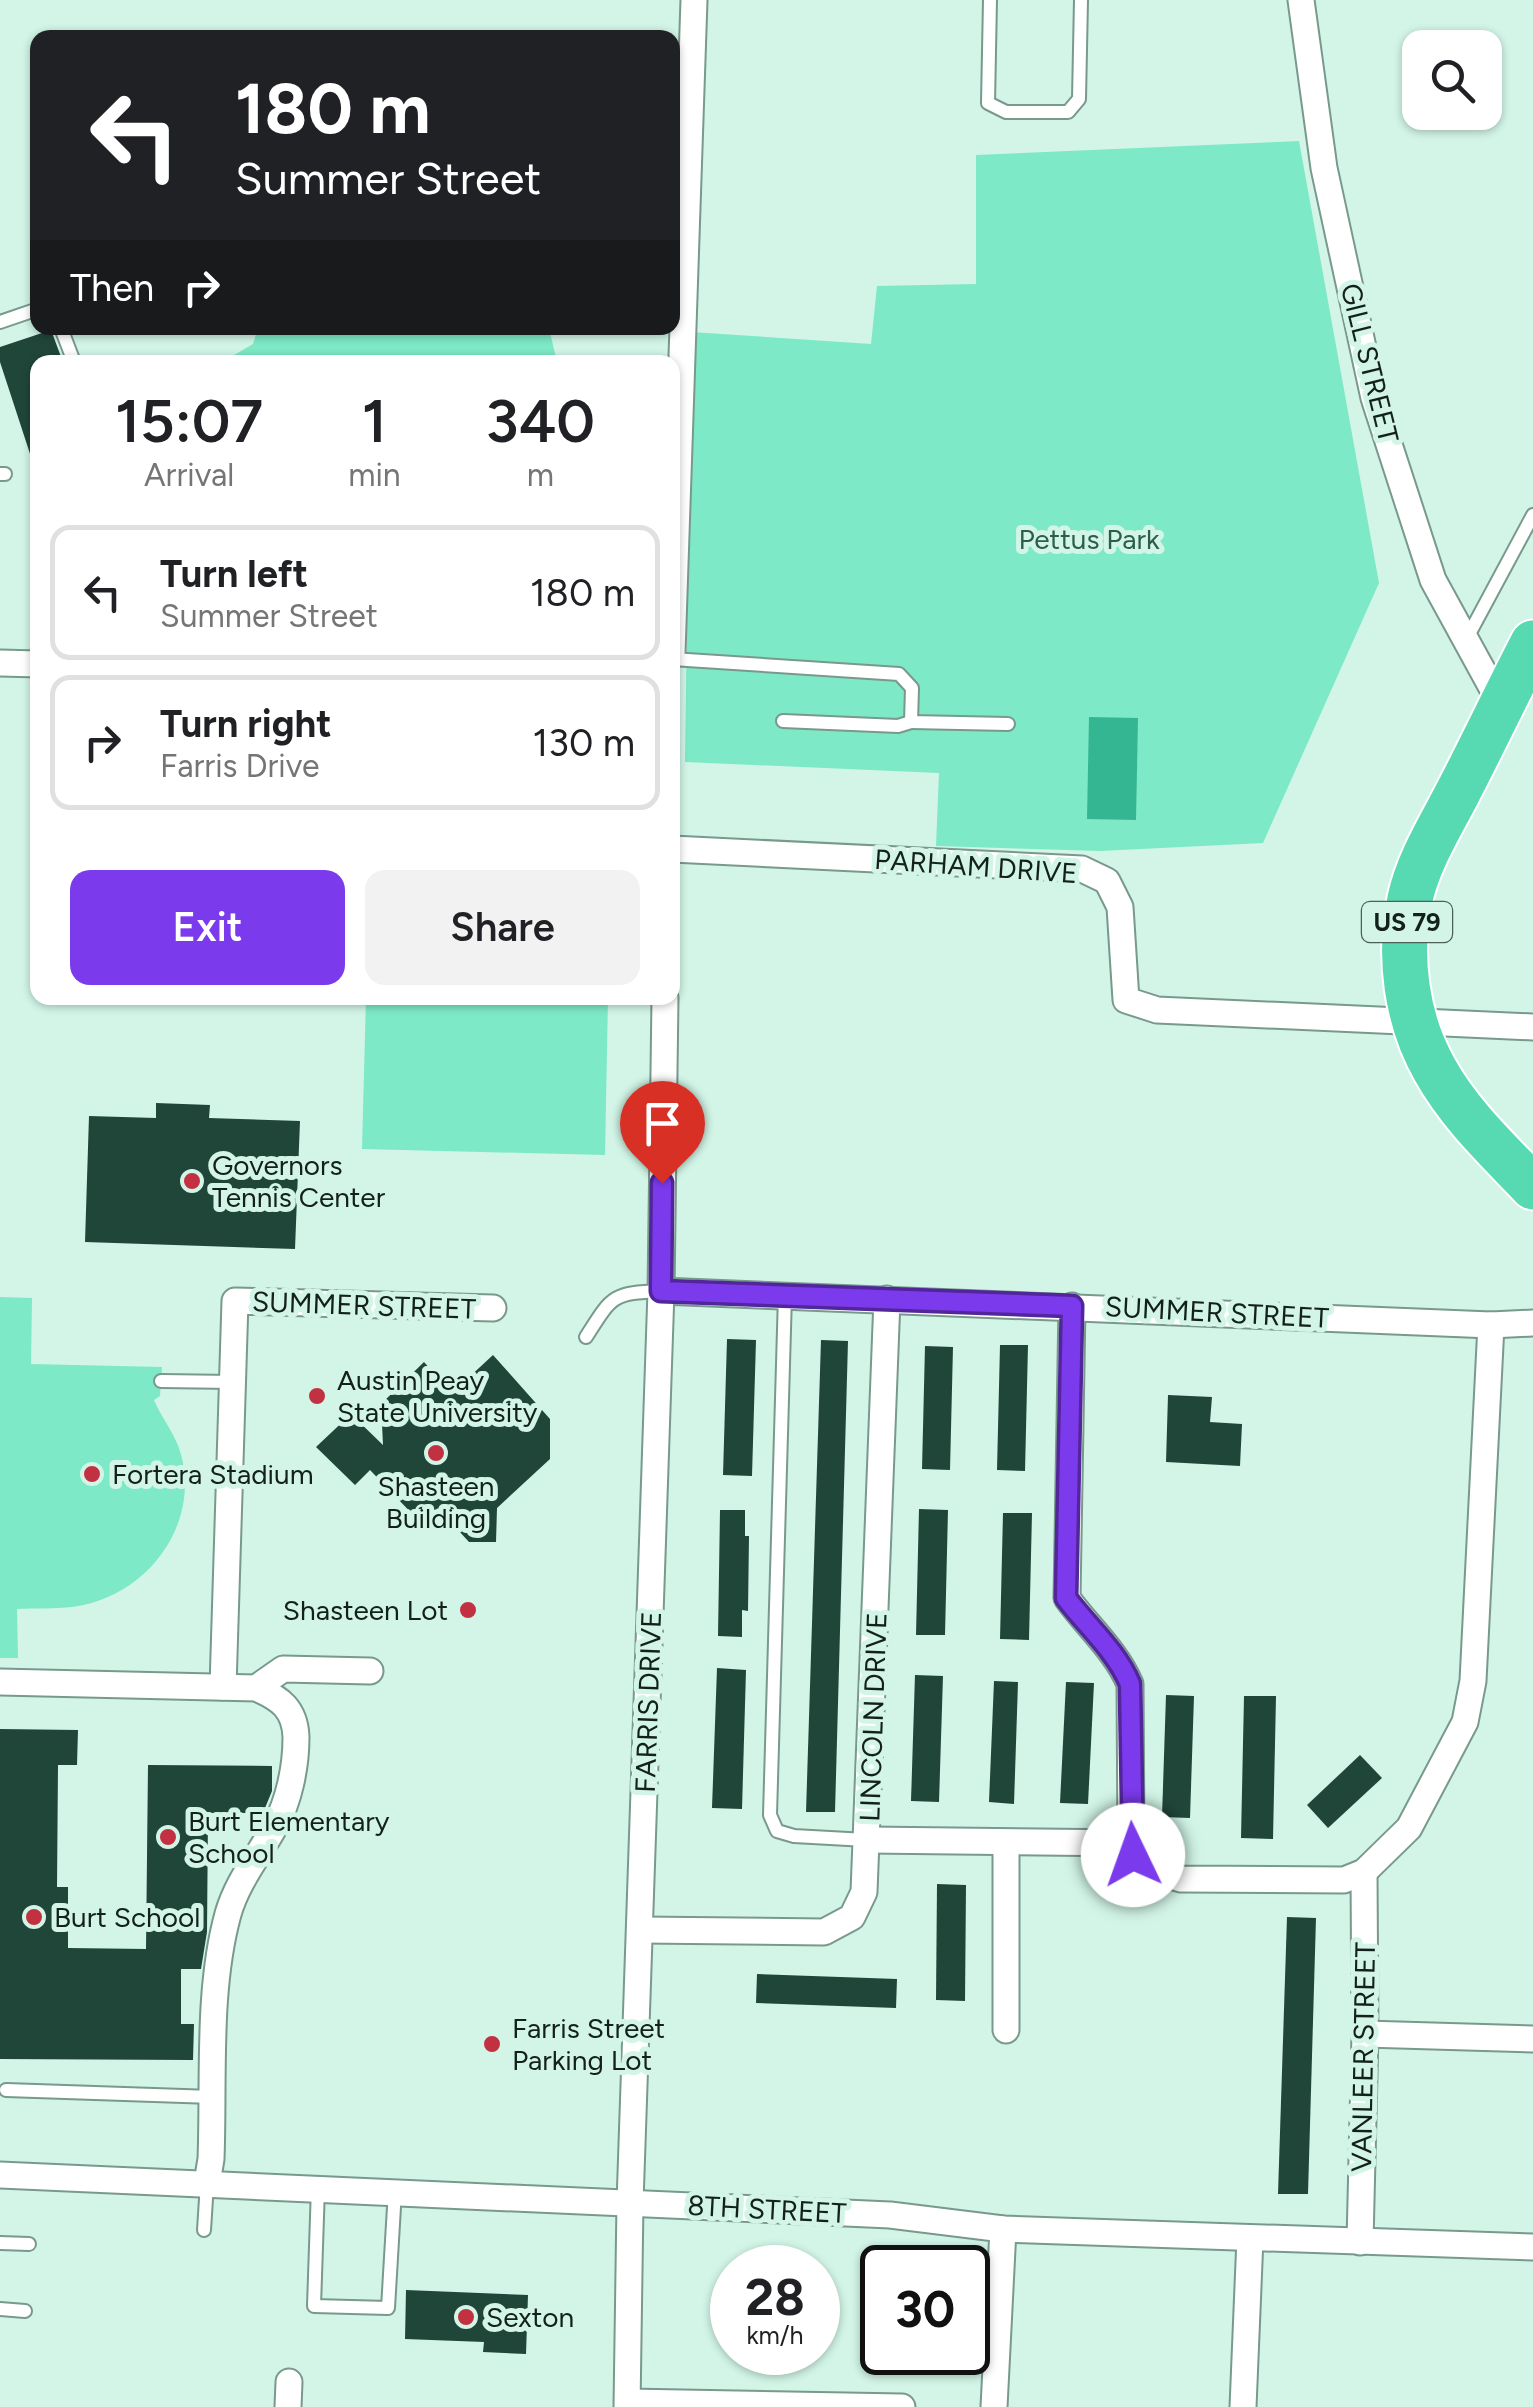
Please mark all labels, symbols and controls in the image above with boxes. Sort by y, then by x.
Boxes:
map controls [1402,30,1502,130]
button: search [1402,30,1502,130]
text: 180 m [235,66,430,151]
icon: left [70,70,200,200]
text: Summer Street [235,151,541,205]
icon: right [174,260,229,315]
text: Then [70,265,154,311]
street label: GILL STREET [1334,280,1406,447]
text: 15:07 [115,385,263,457]
text: 1 [362,385,387,457]
text: 340 [486,385,595,457]
text: Arrival [144,456,234,494]
text: min [348,456,401,494]
text: m [527,456,554,494]
park label: Pettus Park [1018,522,1160,556]
text: Turn left [160,551,308,597]
icon: left [75,565,130,620]
text: 180 m [530,570,635,616]
text: Summer Street [160,597,378,635]
text: Turn right [160,701,332,747]
icon: right [75,715,130,770]
text: 130 m [533,720,635,766]
text: Farris Drive [160,747,319,785]
street label: PARHAM DRIVE [873,842,1079,890]
button: Exit [70,870,345,985]
button: Share [365,870,640,985]
road number: US 79 [1362,902,1452,942]
pin [620,1081,705,1184]
icon: arrive [635,1096,690,1151]
place label: Governors Tennis Center [212,1148,386,1214]
marker: Governors Tennis Center [181,1170,203,1192]
street label: SUMMER STREET [251,1284,477,1326]
street label: SUMMER STREET [1104,1289,1330,1335]
place label: Austin Peay State University [337,1363,538,1429]
marker: Austin Peay State University [306,1385,328,1407]
marker: Shasteen Building [425,1442,447,1464]
place label: Fortera Stadium [112,1457,314,1491]
marker: Fortera Stadium [81,1463,103,1485]
place label: Shasteen Building [378,1469,494,1535]
place label: Shasteen Lot [283,1593,448,1627]
marker: Shasteen Lot [457,1599,479,1621]
street label: FARRIS DRIVE [628,1611,668,1793]
street label: LINCOLN DRIVE [852,1612,894,1822]
position arrow [1081,1803,1185,1907]
place label: Burt Elementary School [188,1804,390,1870]
marker: Burt Elementary School [157,1826,179,1848]
place label: Burt School [54,1900,200,1934]
marker: Burt School [23,1906,45,1928]
street label: VANLEER STREET [1344,1941,1382,2172]
place label: Farris Street Parking Lot [512,2011,665,2077]
marker: Farris Street Parking Lot [481,2033,503,2055]
street label: 8TH STREET [687,2188,848,2230]
speed limit sign: 30 [860,2245,990,2375]
text: 28 [745,2267,805,2328]
place label: Sexton [486,2300,574,2334]
marker: Sexton [455,2306,477,2328]
text: km/h [746,2320,804,2350]

